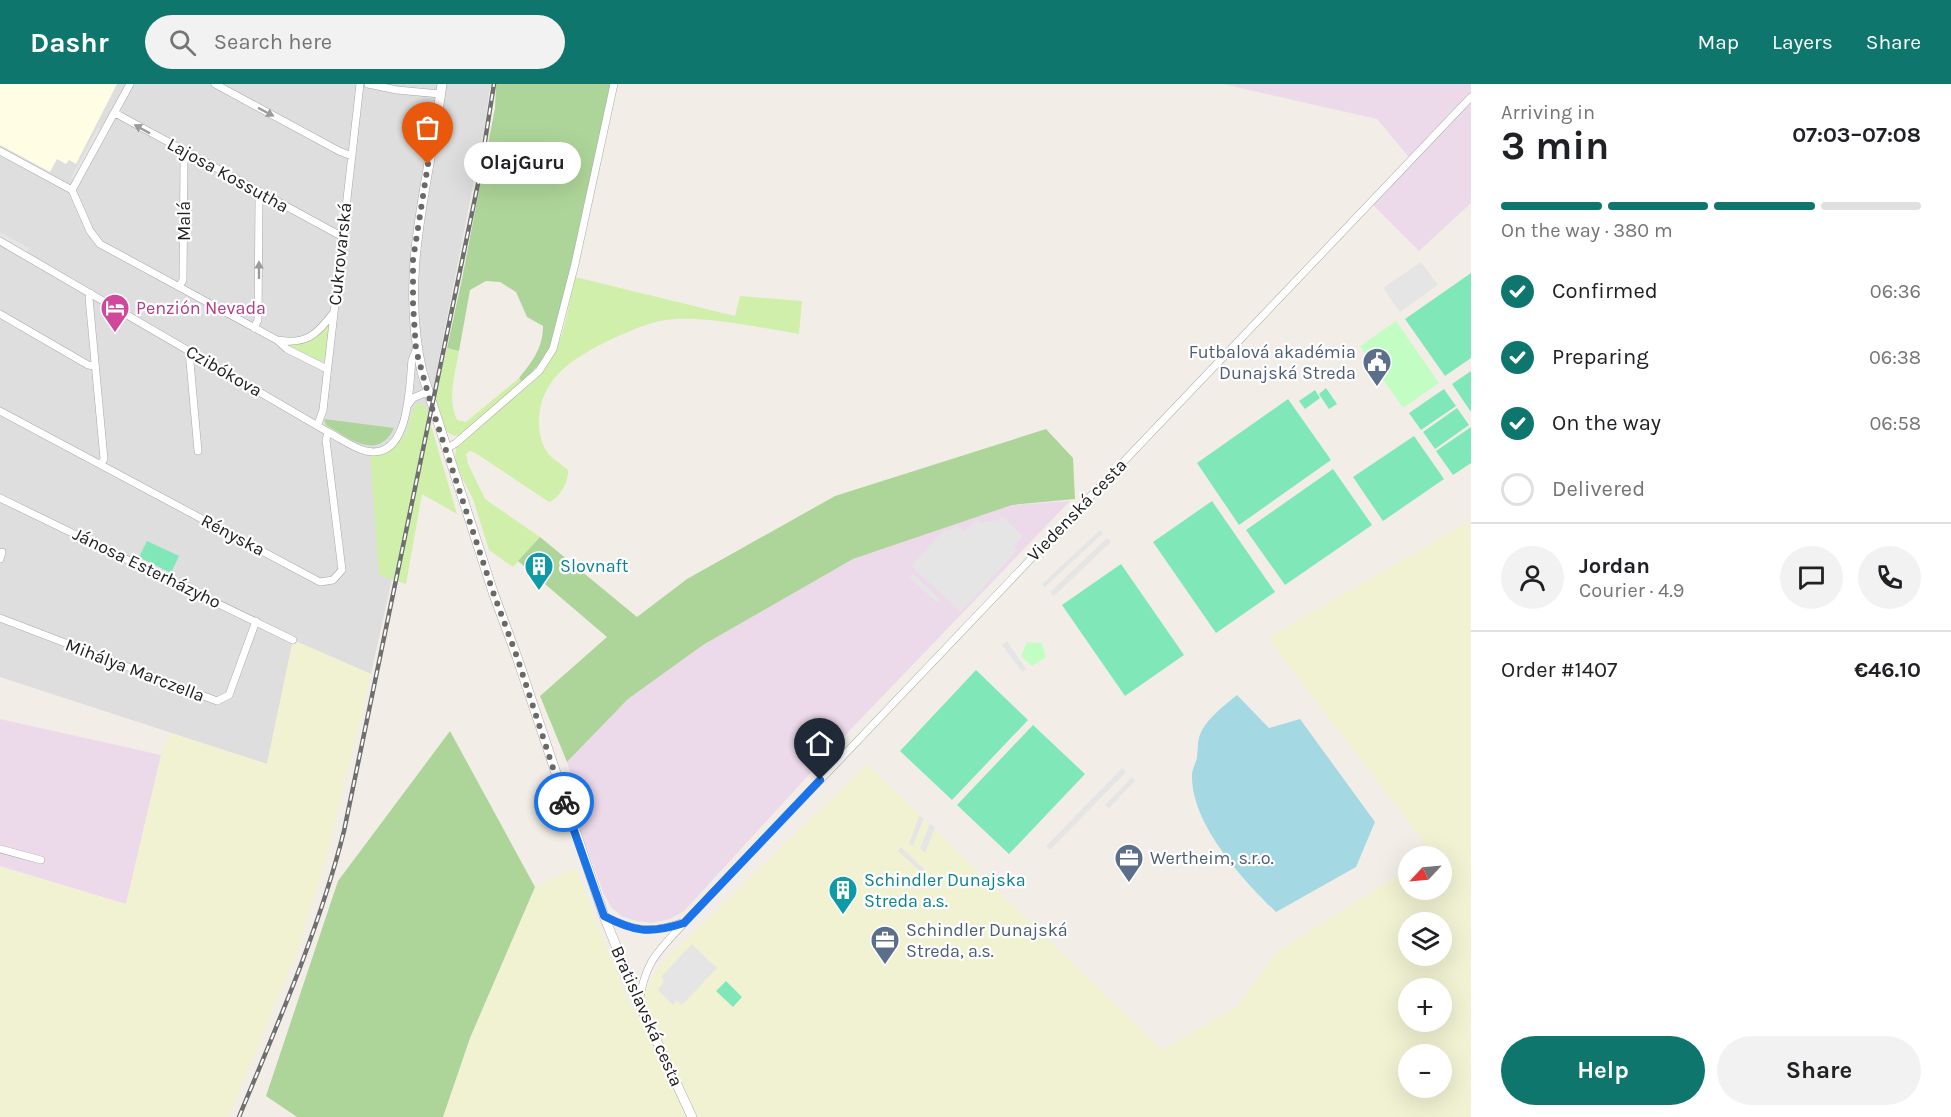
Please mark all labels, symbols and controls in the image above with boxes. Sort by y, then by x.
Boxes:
search box [145,15,565,69]
text: Dashr [30,26,109,59]
icon: search [166,26,199,59]
text: Search here [214,29,332,55]
text: Map [1697,30,1739,54]
text: Layers [1772,30,1833,54]
text: Share [1866,30,1921,54]
text: Arriving in [1501,101,1595,124]
pin [402,102,453,164]
one-way arrow [258,107,275,117]
icon: bag [411,111,444,144]
text: 07:03–07:08 [1792,122,1921,148]
text: 3 min [1501,123,1609,169]
one-way arrow [133,124,150,134]
street label: Lajosa Kossutha [163,133,293,217]
callout: OlajGuru [464,143,581,185]
text: OlajGuru [480,151,565,174]
street label: Malá [173,201,195,241]
street label: Cukrovarská [324,201,356,307]
text: On the way · 380 m [1501,219,1673,242]
one-way arrow [254,260,263,279]
icon: check [1501,275,1534,308]
text: Confirmed [1552,278,1658,304]
text: 06:36 [1870,280,1921,303]
hotel icon: Penzión Nevada [99,292,131,334]
place label: Penzión Nevada [136,297,266,319]
street label: Czibókova [182,340,266,402]
place label: Futbalová akadémia Dunajská Streda [1189,341,1356,384]
icon: check [1501,341,1534,374]
text: Preparing [1552,344,1649,370]
public building icon: Futbalová akadémia Dunajská Streda [1361,346,1393,388]
text: 06:38 [1869,346,1921,369]
icon: check [1501,407,1534,440]
text: On the way [1552,410,1661,436]
text: 06:58 [1869,412,1921,435]
street label: Viedenská cesta [1023,454,1131,566]
text: Delivered [1552,476,1645,502]
street label: Rényska [197,509,269,561]
street label: Jánosa Esterházyho [69,523,225,613]
button: person [1501,546,1564,609]
button: chat [1780,546,1843,609]
button: phone [1858,546,1921,609]
building icon: Slovnaft [523,550,555,592]
text: Jordan [1579,553,1650,579]
place label: Slovnaft [560,555,629,577]
text: Courier · 4.9 [1579,579,1684,602]
street label: Mihálya Marczella [62,633,208,707]
text: Order #1407 [1501,657,1617,683]
text: €46.10 [1854,657,1921,683]
pin [794,718,845,780]
icon: home [803,727,836,760]
courier [534,772,594,832]
icon: bike [548,786,581,819]
office icon: Wertheim, s.r.o. [1113,842,1145,884]
north arrow [1398,846,1452,900]
map controls [1398,846,1452,1098]
place label: Wertheim, s.r.o. [1150,847,1274,869]
place label: Schindler Dunajska Streda a.s. [864,869,1026,912]
building icon: Schindler Dunajska Streda a.s. [827,874,859,916]
button: layers [1398,912,1452,966]
place label: Schindler Dunajská Streda, a.s. [906,919,1068,962]
office icon: Schindler Dunajská Streda, a.s. [869,924,901,966]
street label: Bratislavská cesta [606,942,688,1090]
button: + [1398,978,1452,1032]
button: Help [1501,1036,1705,1105]
button: Share [1717,1036,1921,1105]
button: − [1398,1044,1452,1098]

